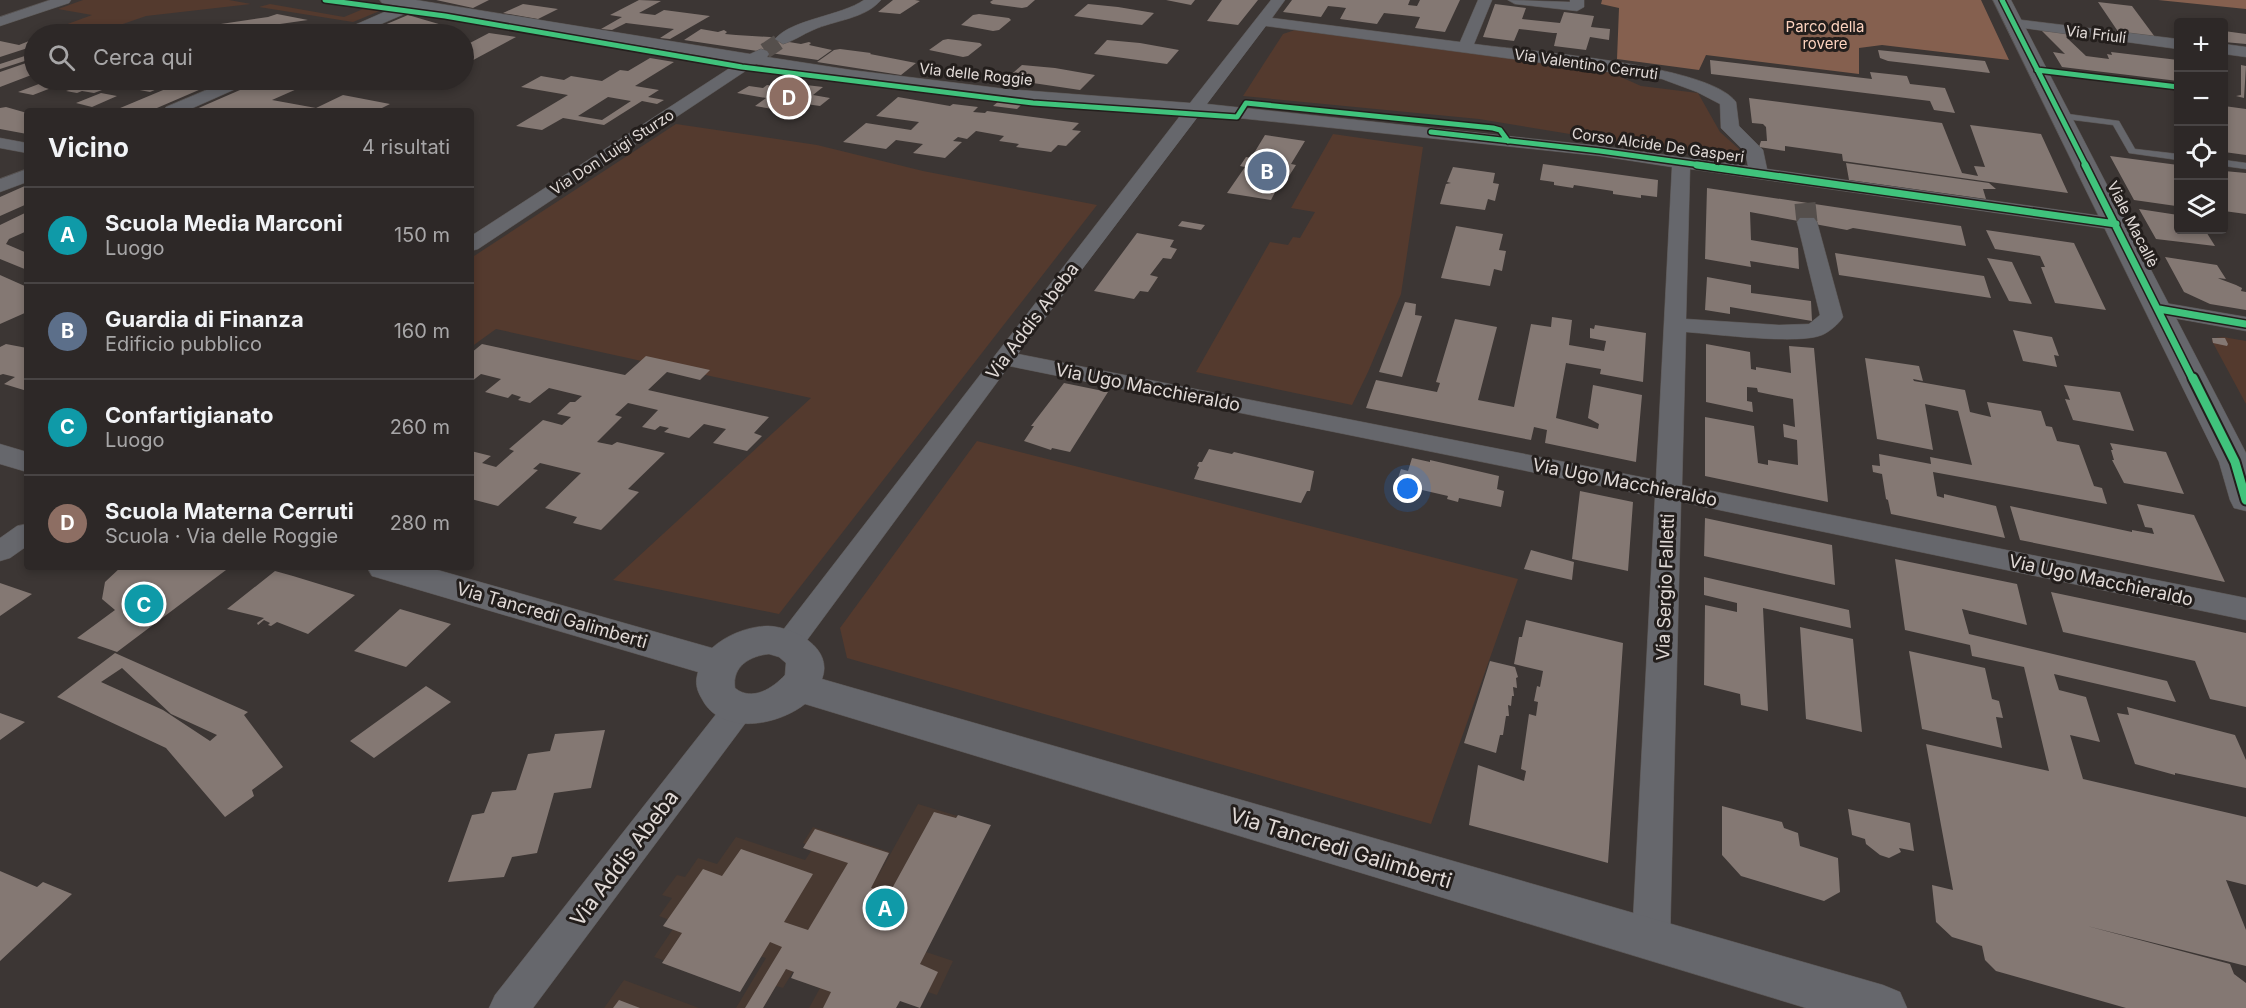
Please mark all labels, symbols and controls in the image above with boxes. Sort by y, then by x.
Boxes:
park label: Parco della rovere [1786,17,1864,53]
map controls [2174,18,2228,234]
button: + [2174,18,2228,72]
street label: Via Friuli [2065,21,2127,47]
search box [24,24,474,90]
icon: search [45,41,78,74]
text: Cerca qui [93,44,193,70]
street label: Via Valentino Cerruti [1513,44,1659,84]
street label: Via delle Roggie [918,59,1034,89]
button: − [2174,72,2228,126]
pin: D [770,74,808,120]
street label: Via Don Luigi Sturzo [547,105,677,199]
street label: Corso Alcide De Gasperi [1571,123,1745,167]
button: locate [2174,126,2228,180]
text: Vicino [48,132,129,163]
text: 4 risultati [362,135,450,159]
pin: B [1248,148,1286,194]
street label: Viale Macallè [2103,178,2163,270]
button: layers [2174,180,2228,234]
text: Scuola Media Marconi [105,210,343,236]
text: A [60,223,75,247]
text: 150 m [394,223,450,247]
text: Luogo [105,236,164,260]
street label: Via Addis Abeba [981,259,1083,383]
text: Guardia di Finanza [105,306,304,332]
text: B [61,319,74,343]
text: 160 m [394,319,450,343]
text: Edificio pubblico [105,332,262,356]
street label: Via Ugo Macchieraldo [1054,359,1242,415]
text: Confartigianato [105,402,273,428]
text: C [60,415,75,439]
text: 260 m [390,415,450,439]
text: Luogo [105,428,164,452]
street label: Via Ugo Macchieraldo [1531,454,1719,510]
your location [1393,474,1422,503]
text: Scuola Materna Cerruti [105,498,354,524]
text: D [60,511,75,535]
text: 280 m [390,511,450,535]
street label: Via Sergio Falletti [1652,513,1678,661]
text: Scuola · Via delle Roggie [105,524,338,548]
street label: Via Ugo Macchieraldo [2007,550,2195,610]
street label: Via Tancredi Galimberti [454,578,650,652]
pin: C [124,582,164,626]
street label: Via Addis Abeba [565,785,683,931]
street label: Via Tancredi Galimberti [1227,802,1455,894]
pin: A [866,886,904,930]

